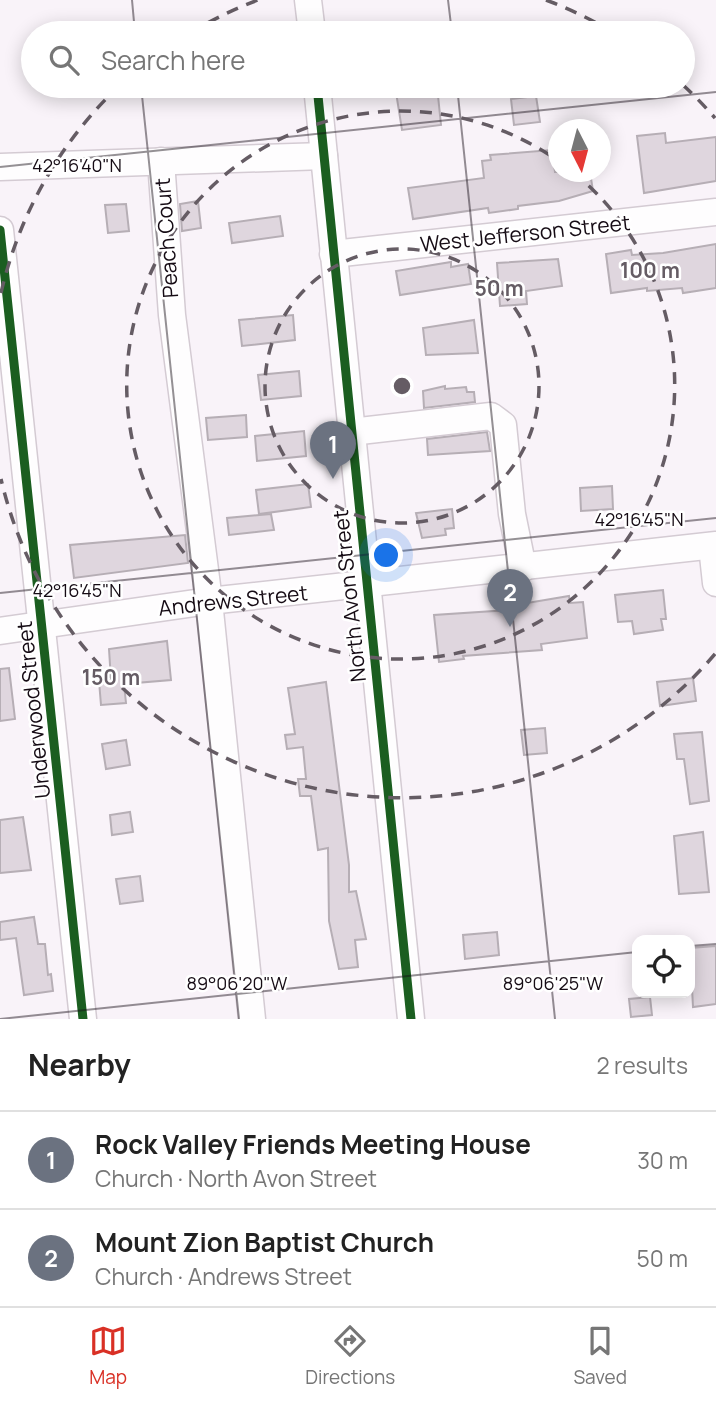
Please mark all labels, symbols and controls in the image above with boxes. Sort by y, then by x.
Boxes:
search box [21,21,695,98]
icon: search [45,41,83,79]
text: Search here [101,42,246,78]
north arrow [548,119,611,182]
text: 42°16'40"N [32,153,122,177]
street label: Peach Court [148,177,184,299]
street label: West Jefferson Street [419,208,631,258]
text: 100 m [620,256,680,284]
text: 50 m [474,274,524,302]
centre of rings [390,374,414,398]
pin: 1 [310,421,356,479]
text: 42°16'45"N [594,507,684,531]
street label: North Avon Street [326,509,372,683]
your location [369,538,403,572]
pin: 2 [487,569,533,627]
text: 42°16'45"N [32,578,122,602]
street label: Andrews Street [157,578,309,622]
street label: Underwood Street [10,620,56,800]
text: 150 m [82,663,140,691]
map controls [632,935,695,998]
button: locate [632,935,695,998]
text: 89°06'20"W [187,971,288,995]
text: 89°06'25"W [503,971,603,995]
text: Nearby [28,1044,131,1085]
text: 2 results [596,1049,688,1081]
text: Rock Valley Friends Meeting House [95,1126,531,1162]
text: 1 [46,1144,56,1176]
text: 30 m [637,1144,688,1176]
text: Church · North Avon Street [95,1162,377,1194]
text: Mount Zion Baptist Church [95,1224,434,1260]
text: 2 [44,1242,58,1274]
text: 50 m [637,1242,688,1274]
text: Church · Andrews Street [95,1260,352,1292]
tab: Map [89,1322,127,1390]
tab: Directions [305,1322,395,1390]
tab: Saved [573,1322,627,1390]

